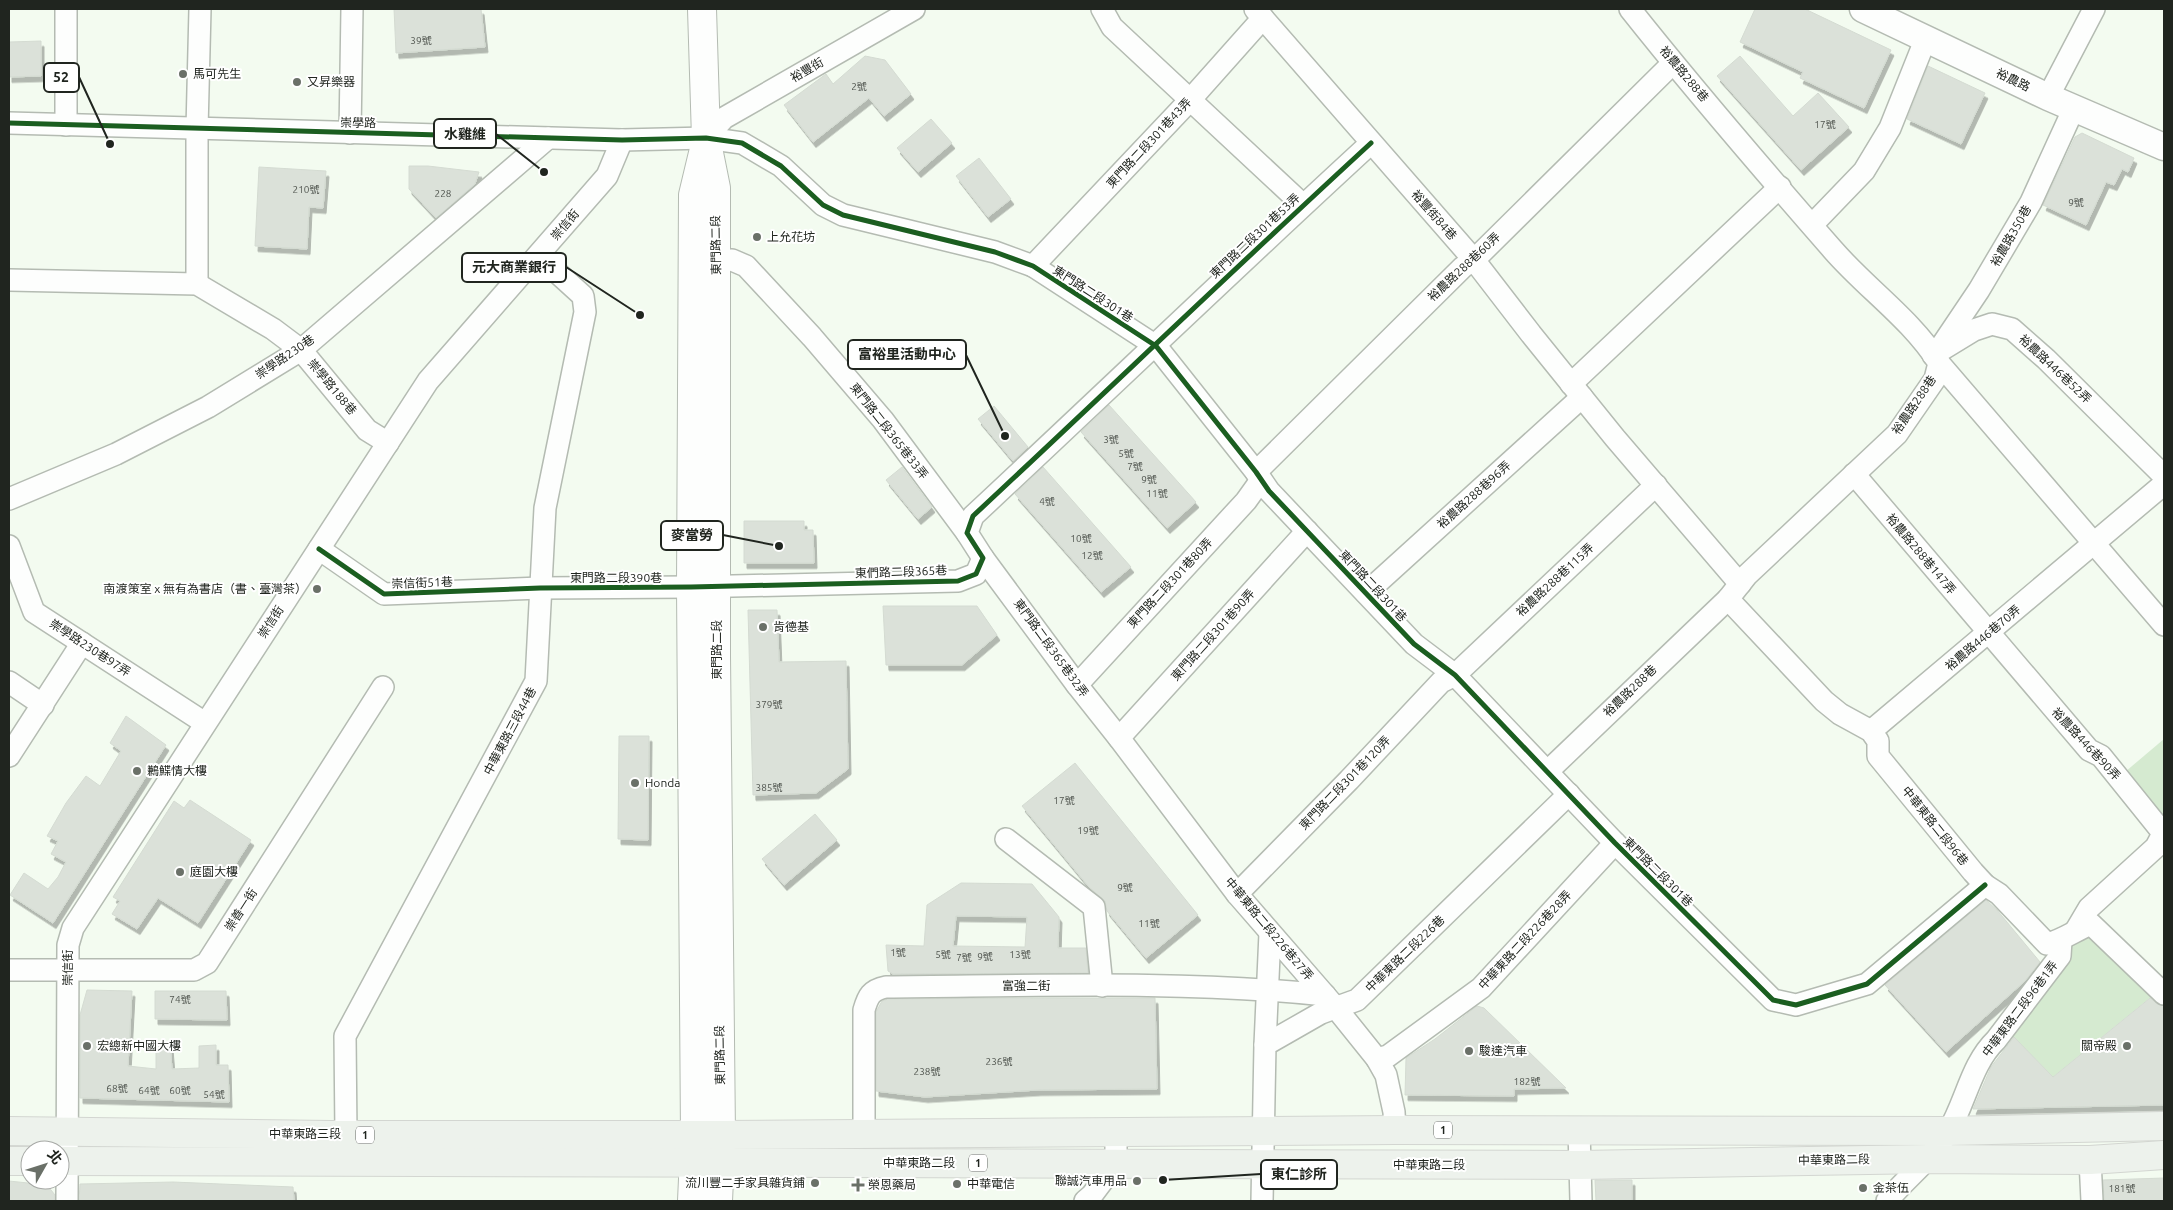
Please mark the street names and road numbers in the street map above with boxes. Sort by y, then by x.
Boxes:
street label: 裕農路288巷 [1657,43,1711,104]
street label: 裕豐街 [788,55,826,84]
street label: 裕農路 [1994,66,2032,93]
street label: 東門路二段301巷43弄 [1104,95,1194,190]
street label: 崇學路 [340,116,376,129]
street label: 裕豐街84巷 [1409,187,1459,242]
street label: 東門路二段301巷53弄 [1207,191,1302,281]
street label: 裕農路350巷 [1988,203,2033,269]
street label: 崇信街 [548,207,581,243]
street label: 東門路二段 [708,215,723,275]
street label: 裕農路288巷60弄 [1425,230,1502,303]
street label: 東門路二段301巷 [1051,263,1136,324]
street label: 崇學路230巷 [253,332,317,381]
street label: 裕農路446巷52弄 [2017,332,2094,405]
street label: 崇學路188巷 [305,356,359,417]
street label: 裕農路288巷 [1889,373,1938,437]
street label: 東門路二段365巷33弄 [848,380,931,481]
street label: 裕農路288巷96弄 [1434,458,1513,531]
street label: 裕農路288巷147弄 [1884,511,1959,596]
street label: 東門路二段301巷80弄 [1125,535,1215,630]
street label: 裕農路288巷115弄 [1513,541,1596,619]
street label: 東門路二段301巷 [1337,547,1410,624]
street label: 東們路二段365巷 [855,563,947,580]
street label: 東門路二段390巷 [570,571,662,584]
street label: 崇信街51巷 [391,575,453,590]
street label: 東門路二段301巷90弄 [1168,587,1257,683]
street label: 東門路二段365巷32弄 [1012,596,1091,699]
street label: 裕農路446巷70弄 [1943,602,2023,673]
street label: 崇信街 [255,603,286,640]
street label: 崇學路230巷97弄 [47,617,133,679]
street label: 東門路二段 [710,620,723,680]
street label: 裕農路288巷 [1601,662,1659,719]
street label: 中華東路三段44巷 [481,685,538,777]
street label: 裕農路446巷90弄 [2050,705,2123,782]
street label: 東門路二段301巷120弄 [1297,733,1393,832]
street label: 中華東路二段96巷 [1900,784,1971,868]
street label: 東門路二段301巷 [1621,834,1696,909]
street label: 中華東路二段226巷27弄 [1223,875,1316,983]
street label: 崇善一街 [222,886,259,933]
street label: 中華東路二段226巷28弄 [1476,888,1574,992]
street label: 中華東路二段226巷 [1363,913,1447,995]
street label: 崇信街 [61,950,74,986]
street label: 中華東路二段96巷1弄 [1979,958,2060,1059]
street label: 富強二街 [1002,979,1050,992]
street label: 東門路二段 [712,1025,727,1085]
road number: 1 [1434,1122,1452,1138]
road number: 1 [356,1126,374,1144]
street label: 中華東路三段 [269,1127,341,1140]
street label: 中華東路二段 [1798,1152,1870,1167]
road number: 1 [969,1154,987,1172]
street label: 中華東路二段 [883,1156,955,1169]
street label: 中華東路二段 [1393,1158,1465,1171]

